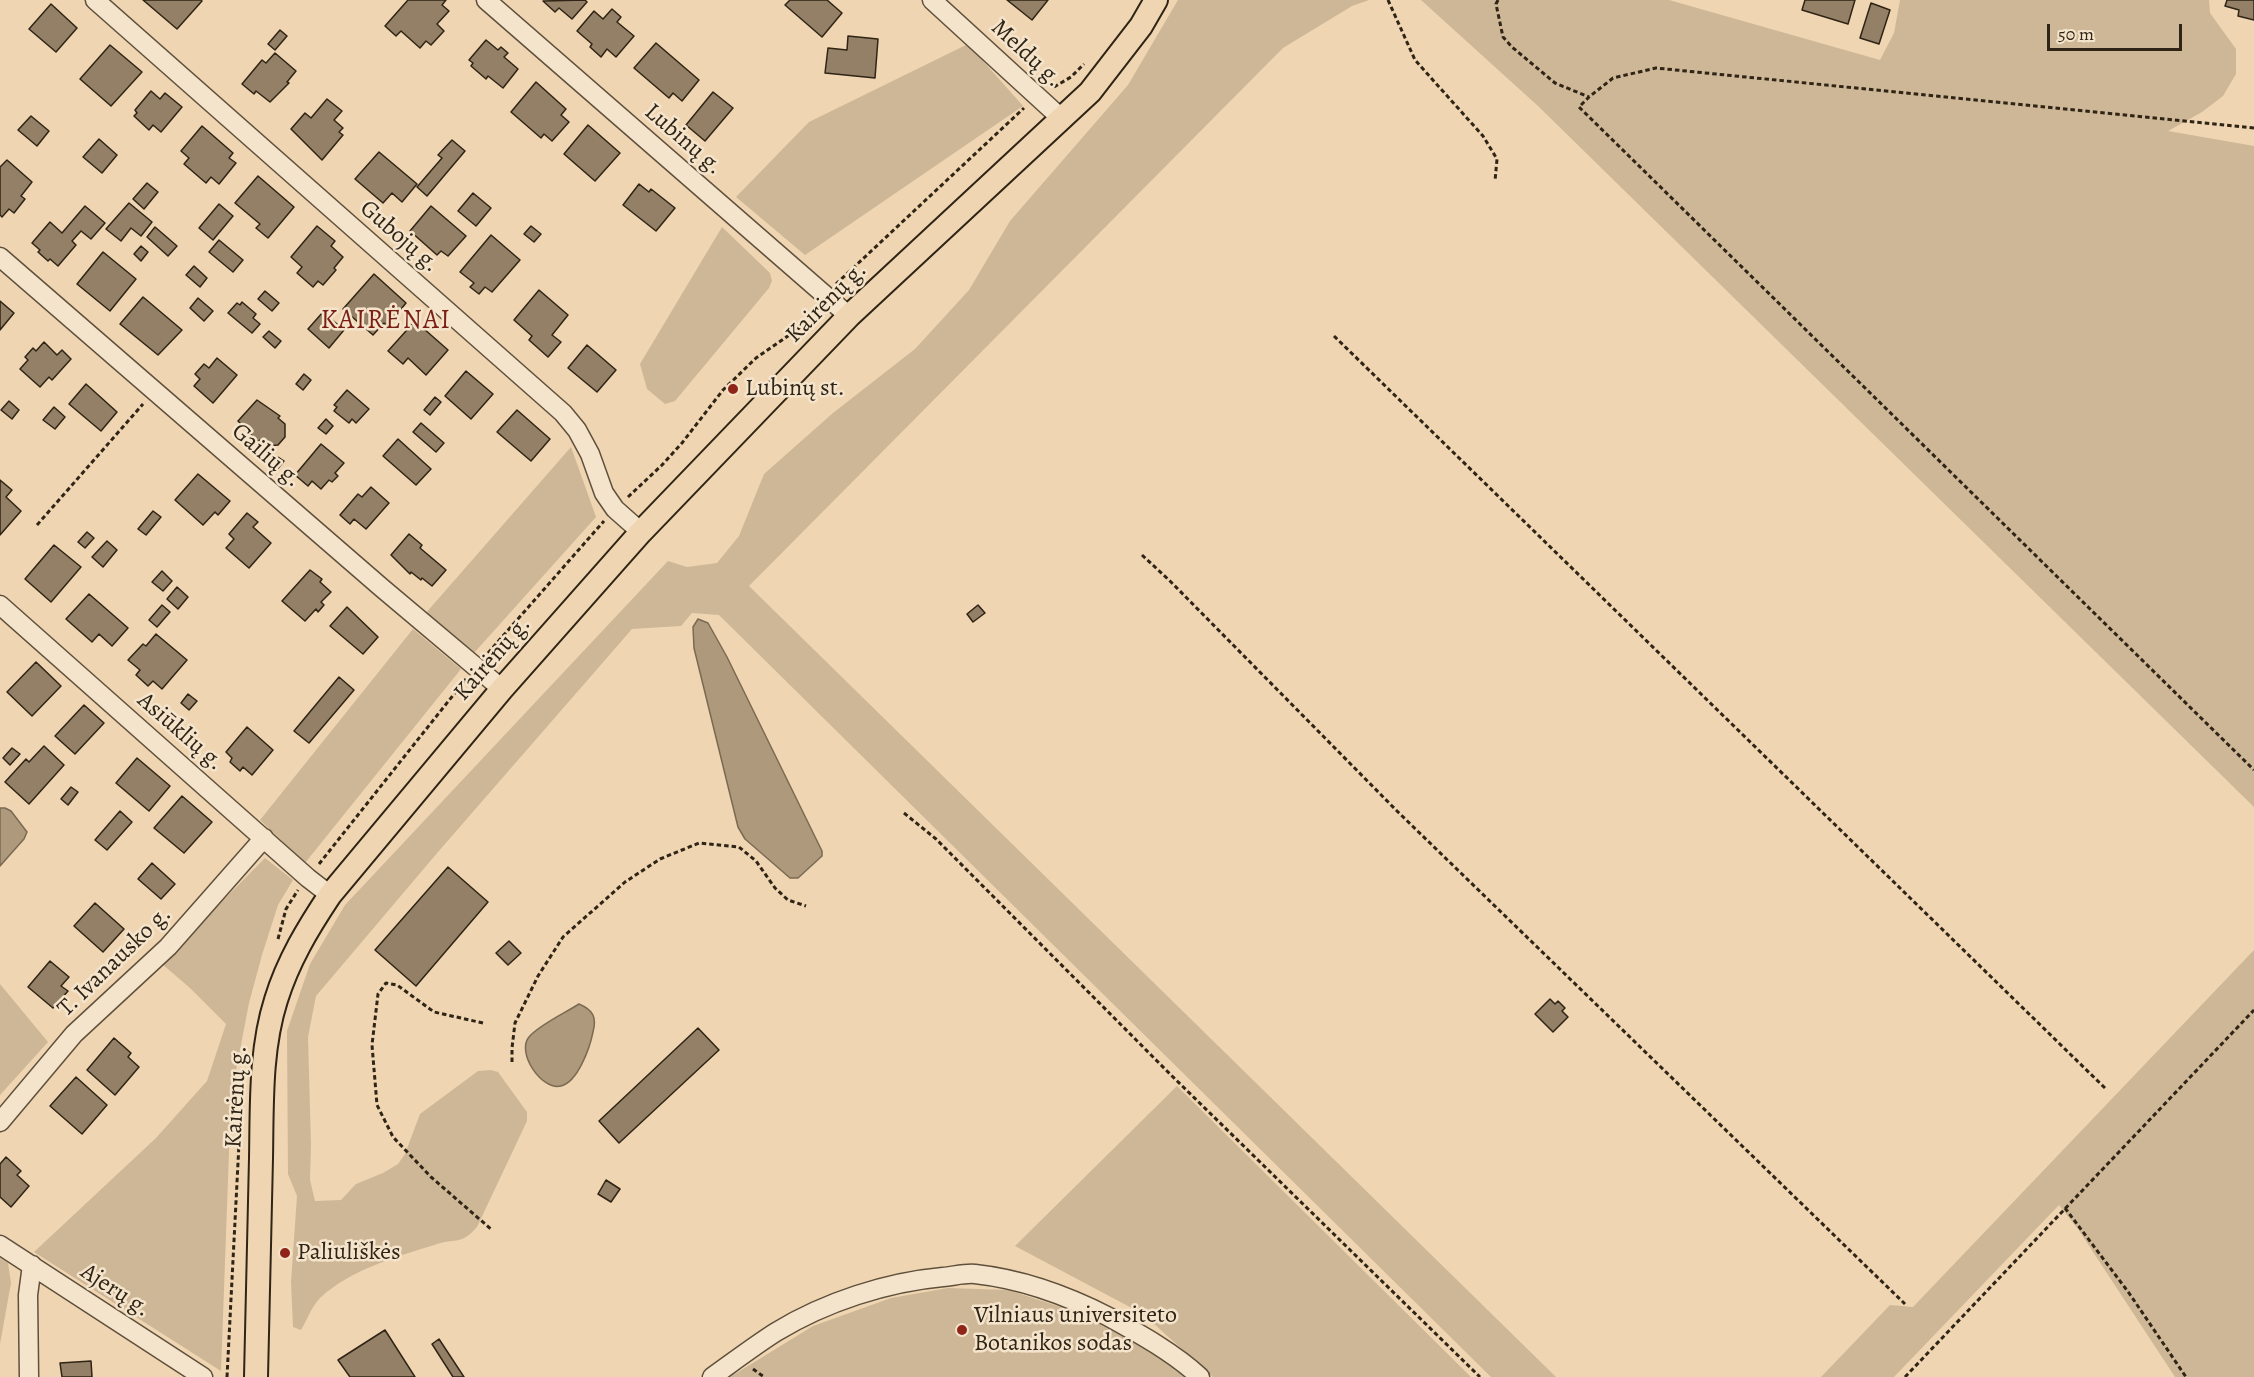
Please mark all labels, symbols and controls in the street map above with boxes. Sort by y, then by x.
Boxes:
scale bar [2050,12,2185,50]
street label: Meldų g. [985,14,1067,94]
text: 50 m [2058,22,2094,46]
street label: Lubinų g. [638,98,728,182]
street label: Gubojų g. [353,195,445,279]
street label: Kairėnų g. [781,257,873,349]
district label: KAIRĖNAI [320,305,452,337]
place label: Lubinų st. [745,375,845,403]
marker: Lubinų st. [726,382,740,396]
street label: Gailių g. [225,418,307,494]
street label: Kairėnų g. [448,611,538,707]
street label: Asiūklių g. [131,687,229,777]
street label: T. Ivanausko g. [52,901,178,1023]
street label: Kairėnų g. [220,1045,254,1149]
place label: Paliuliškės [297,1239,401,1267]
marker: Paliuliškės [278,1246,292,1260]
street label: Ajerų g. [75,1258,155,1324]
place label: Vilniaus universiteto Botanikos sodas [974,1302,1177,1358]
marker: Vilniaus universiteto Botanikos sodas [955,1323,969,1337]

